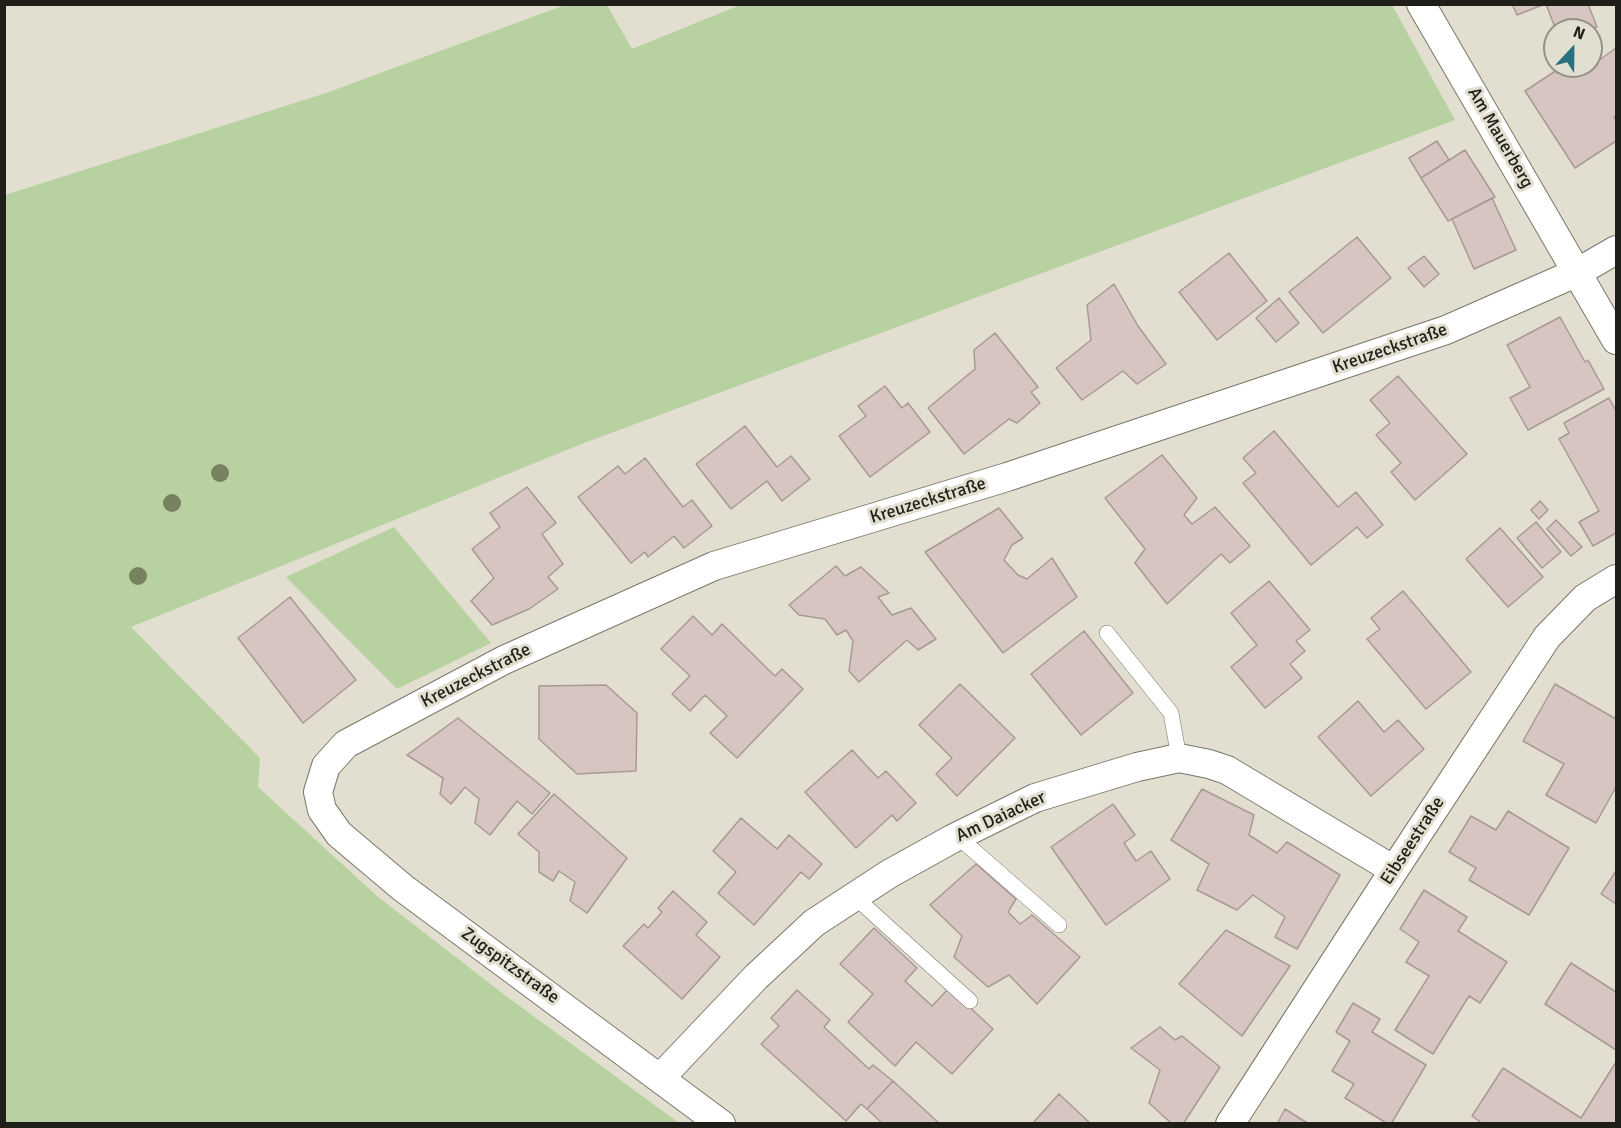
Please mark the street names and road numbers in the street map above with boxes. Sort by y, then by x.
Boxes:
street label: Am Mauerberg [1462,84,1538,192]
street label: Kreuzeckstraße [1330,319,1450,379]
street label: Kreuzeckstraße [867,473,989,529]
street label: Kreuzeckstraße [418,639,534,713]
street label: Am Daiacker [953,787,1049,847]
street label: Eibseestraße [1377,793,1449,889]
street label: Zugspitzstraße [457,923,563,1009]

